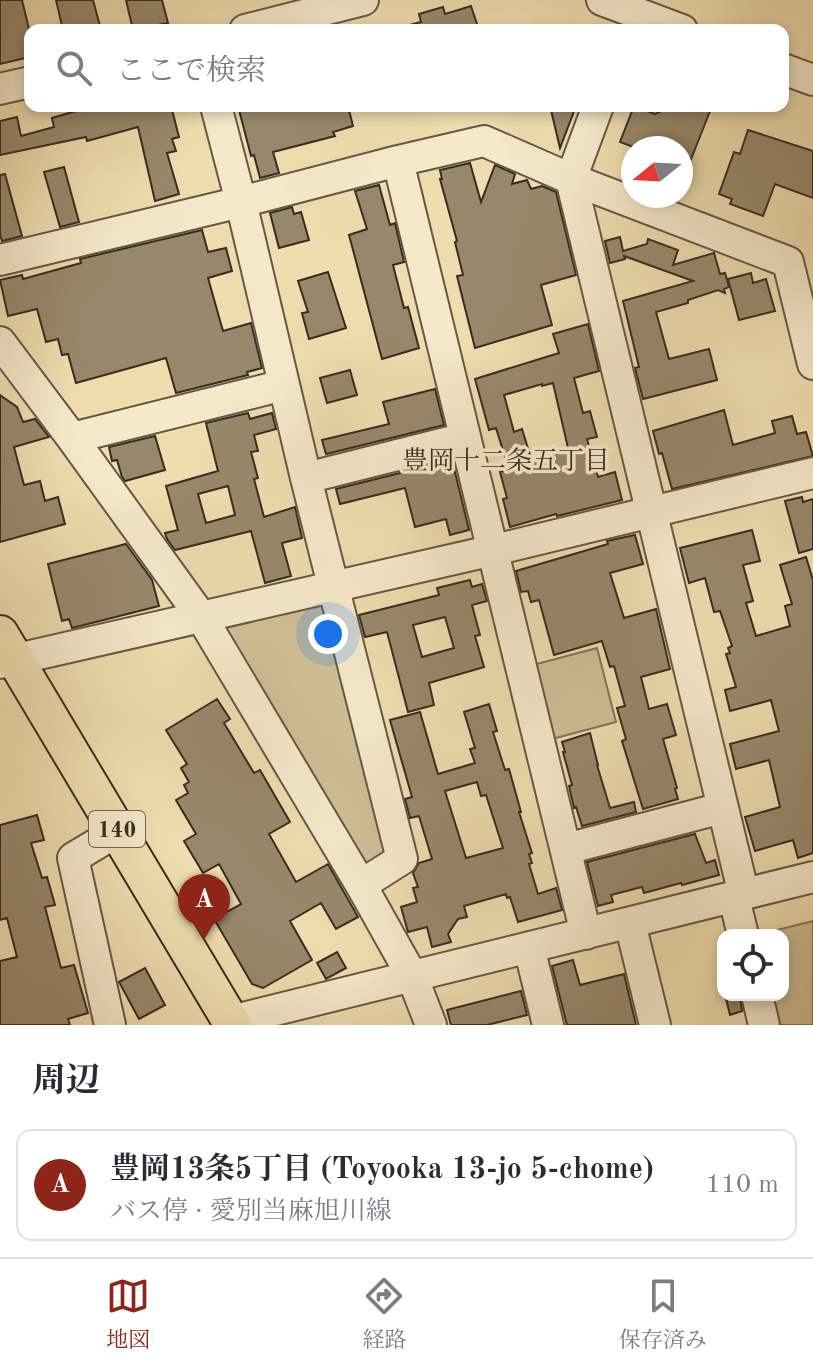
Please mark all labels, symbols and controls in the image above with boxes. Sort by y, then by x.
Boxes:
search box [24,24,789,112]
icon: search [52,46,96,90]
text: ここで検索 [116,57,266,87]
north arrow [621,136,693,208]
district label: 豊岡十二条五丁目 [402,447,610,475]
your location [308,614,348,654]
road number: 140 [89,811,145,847]
pin: A [178,874,230,940]
map controls [717,929,789,1001]
button: locate [717,929,789,1001]
text: 周辺 [32,1065,100,1099]
text: 豊岡13条5丁目 (Toyooka 13-jo 5-chome) [110,1155,654,1185]
text: A [50,1172,70,1198]
text: 110 m [706,1172,779,1198]
text: バス停 · 愛別当麻旭川線 [110,1199,392,1225]
tab: 地図 [106,1274,150,1355]
tab: 経路 [362,1274,407,1355]
tab: 保存済み [619,1274,707,1355]

